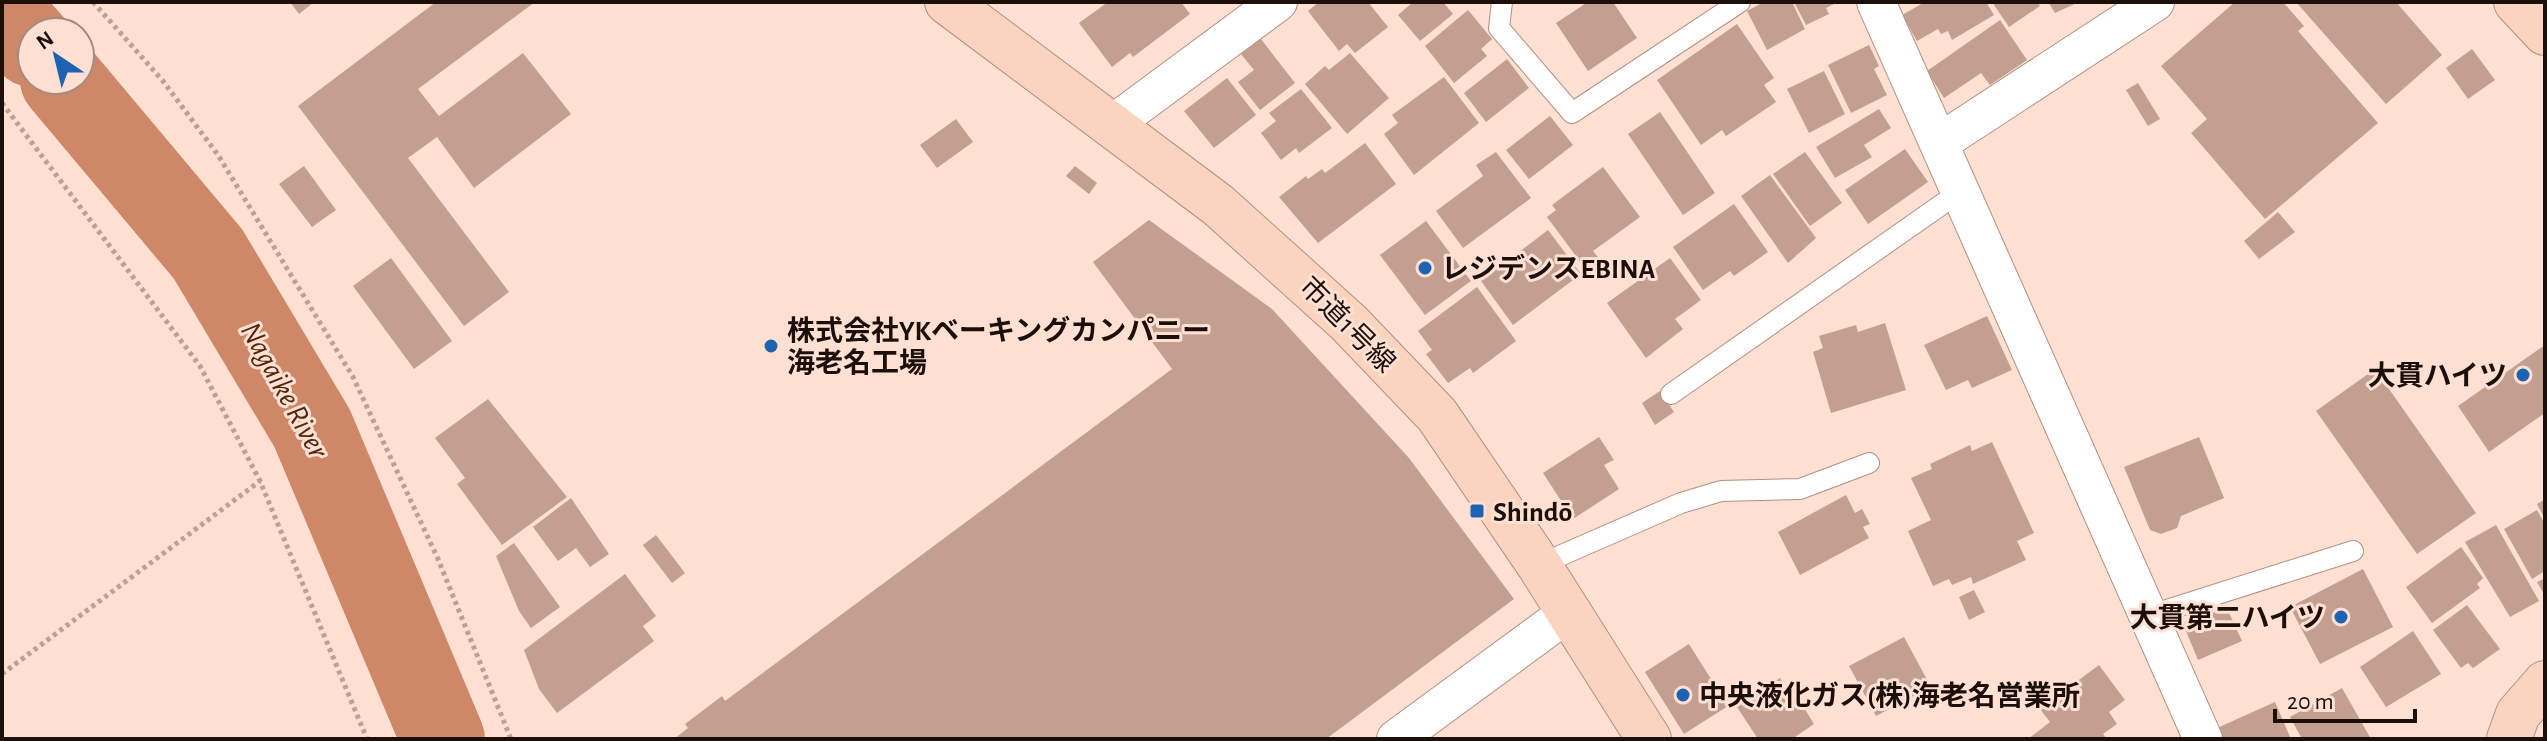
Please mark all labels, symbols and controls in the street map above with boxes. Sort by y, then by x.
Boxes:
north arrow [16,16,96,96]
text: N [33,27,58,54]
place label: レジデンスEBINA [1441,253,1656,284]
marker: レジデンスEBINA [1416,259,1434,277]
street label: 市道1号線 [1294,271,1401,378]
place label: 株式会社YKベーキングカンパニー 海老名工場 [787,315,1210,378]
water label: Nagaike River [235,318,334,464]
marker: 株式会社YKベーキングカンパニー 海老名工場 [762,337,780,355]
place label: 大貫ハイツ [2368,361,2507,391]
marker: 大貫ハイツ [2514,366,2532,384]
place label: Shindō [1493,499,1572,527]
marker: Shindō [1468,502,1486,520]
place label: 大貫第二ハイツ [2130,602,2325,633]
marker: 大貫第二ハイツ [2332,608,2350,626]
scale bar [2275,673,2415,723]
place label: 中央液化ガス(株)海老名営業所 [1699,680,2080,711]
marker: 中央液化ガス(株)海老名営業所 [1674,686,1692,704]
text: 20 m [2287,690,2334,714]

